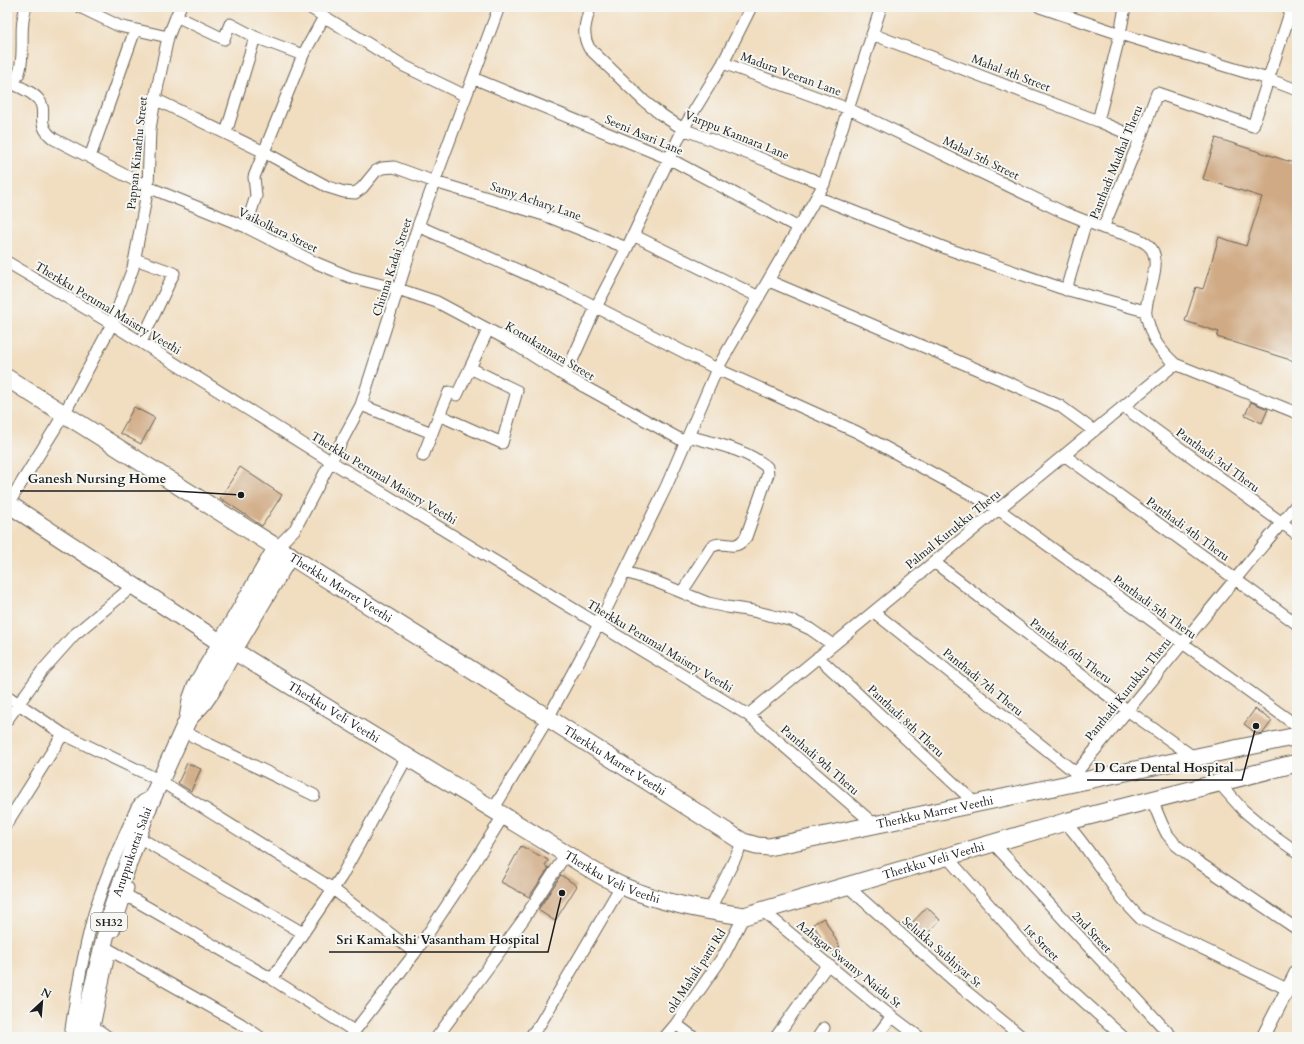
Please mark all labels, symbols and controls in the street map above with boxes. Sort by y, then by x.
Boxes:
street label: Madura Veeran Lane [738,48,844,100]
street label: Mahal 4th Street [969,51,1053,95]
street label: Pappan Kinathu Street [123,95,151,210]
street label: Panthadi Mudhal Theru [1086,102,1146,221]
street label: Varppu Kannara Lane [682,107,792,163]
street label: Seeni Asari Lane [602,111,686,159]
street label: Mahal 5th Street [940,133,1022,184]
street label: Samy Achary Lane [488,178,584,224]
street label: Vaikolkara Street [236,204,321,256]
street label: Chinna Kadai Street [369,216,415,318]
street label: Therkku Perumal Maistry Veethi [32,258,185,358]
street label: Kottukannara Street [502,318,598,384]
street label: Panthadi 3rd Theru [1173,424,1263,496]
street label: Therkku Perumal Maistry Veethi [308,428,461,528]
callout: Ganesh Nursing Home [20,466,174,491]
text: Ganesh Nursing Home [28,470,166,488]
street label: Palmal Kurukku Theru [902,485,1004,572]
street label: Panthadi 4th Theru [1143,493,1233,565]
street label: Therkku Marret Veethi [286,549,396,626]
street label: Panthadi 5th Theru [1110,571,1200,643]
street label: Therkku Perumal Maistry Veethi [584,596,737,696]
street label: Panthadi 6th Theru [1027,615,1116,687]
street label: Panthadi Kurukku Theru [1081,634,1175,744]
street label: Panthadi 7th Theru [939,645,1027,720]
street label: Therkku Veli Veethi [285,678,383,747]
street label: Panthadi 8th Theru [864,681,948,761]
street label: Panthadi 9th Theru [777,721,863,799]
street label: Therkku Marret Veethi [560,722,670,799]
callout: D Care Dental Hospital [1087,755,1242,780]
text: D Care Dental Hospital [1094,759,1234,777]
street label: Therkku Marret Veethi [875,792,995,832]
street label: Aruppukottai Salai [109,804,156,899]
street label: Therkku Veli Veethi [881,838,987,883]
street label: Therkku Veli Veethi [561,847,663,907]
street label: 2nd Street [1069,908,1116,956]
road number: SH32 [91,913,127,931]
street label: Selukka Subhiyar St [899,913,985,991]
street label: Azhagar Swamy Naidu St [793,917,905,1011]
street label: 1st Street [1019,920,1063,964]
street label: old Mahali patti Rd [663,925,730,1016]
callout: Sri Kamakshi Vasantham Hospital [329,927,548,952]
text: Sri Kamakshi Vasantham Hospital [337,931,540,949]
north arrow [22,982,62,1022]
text: N [39,985,54,1002]

